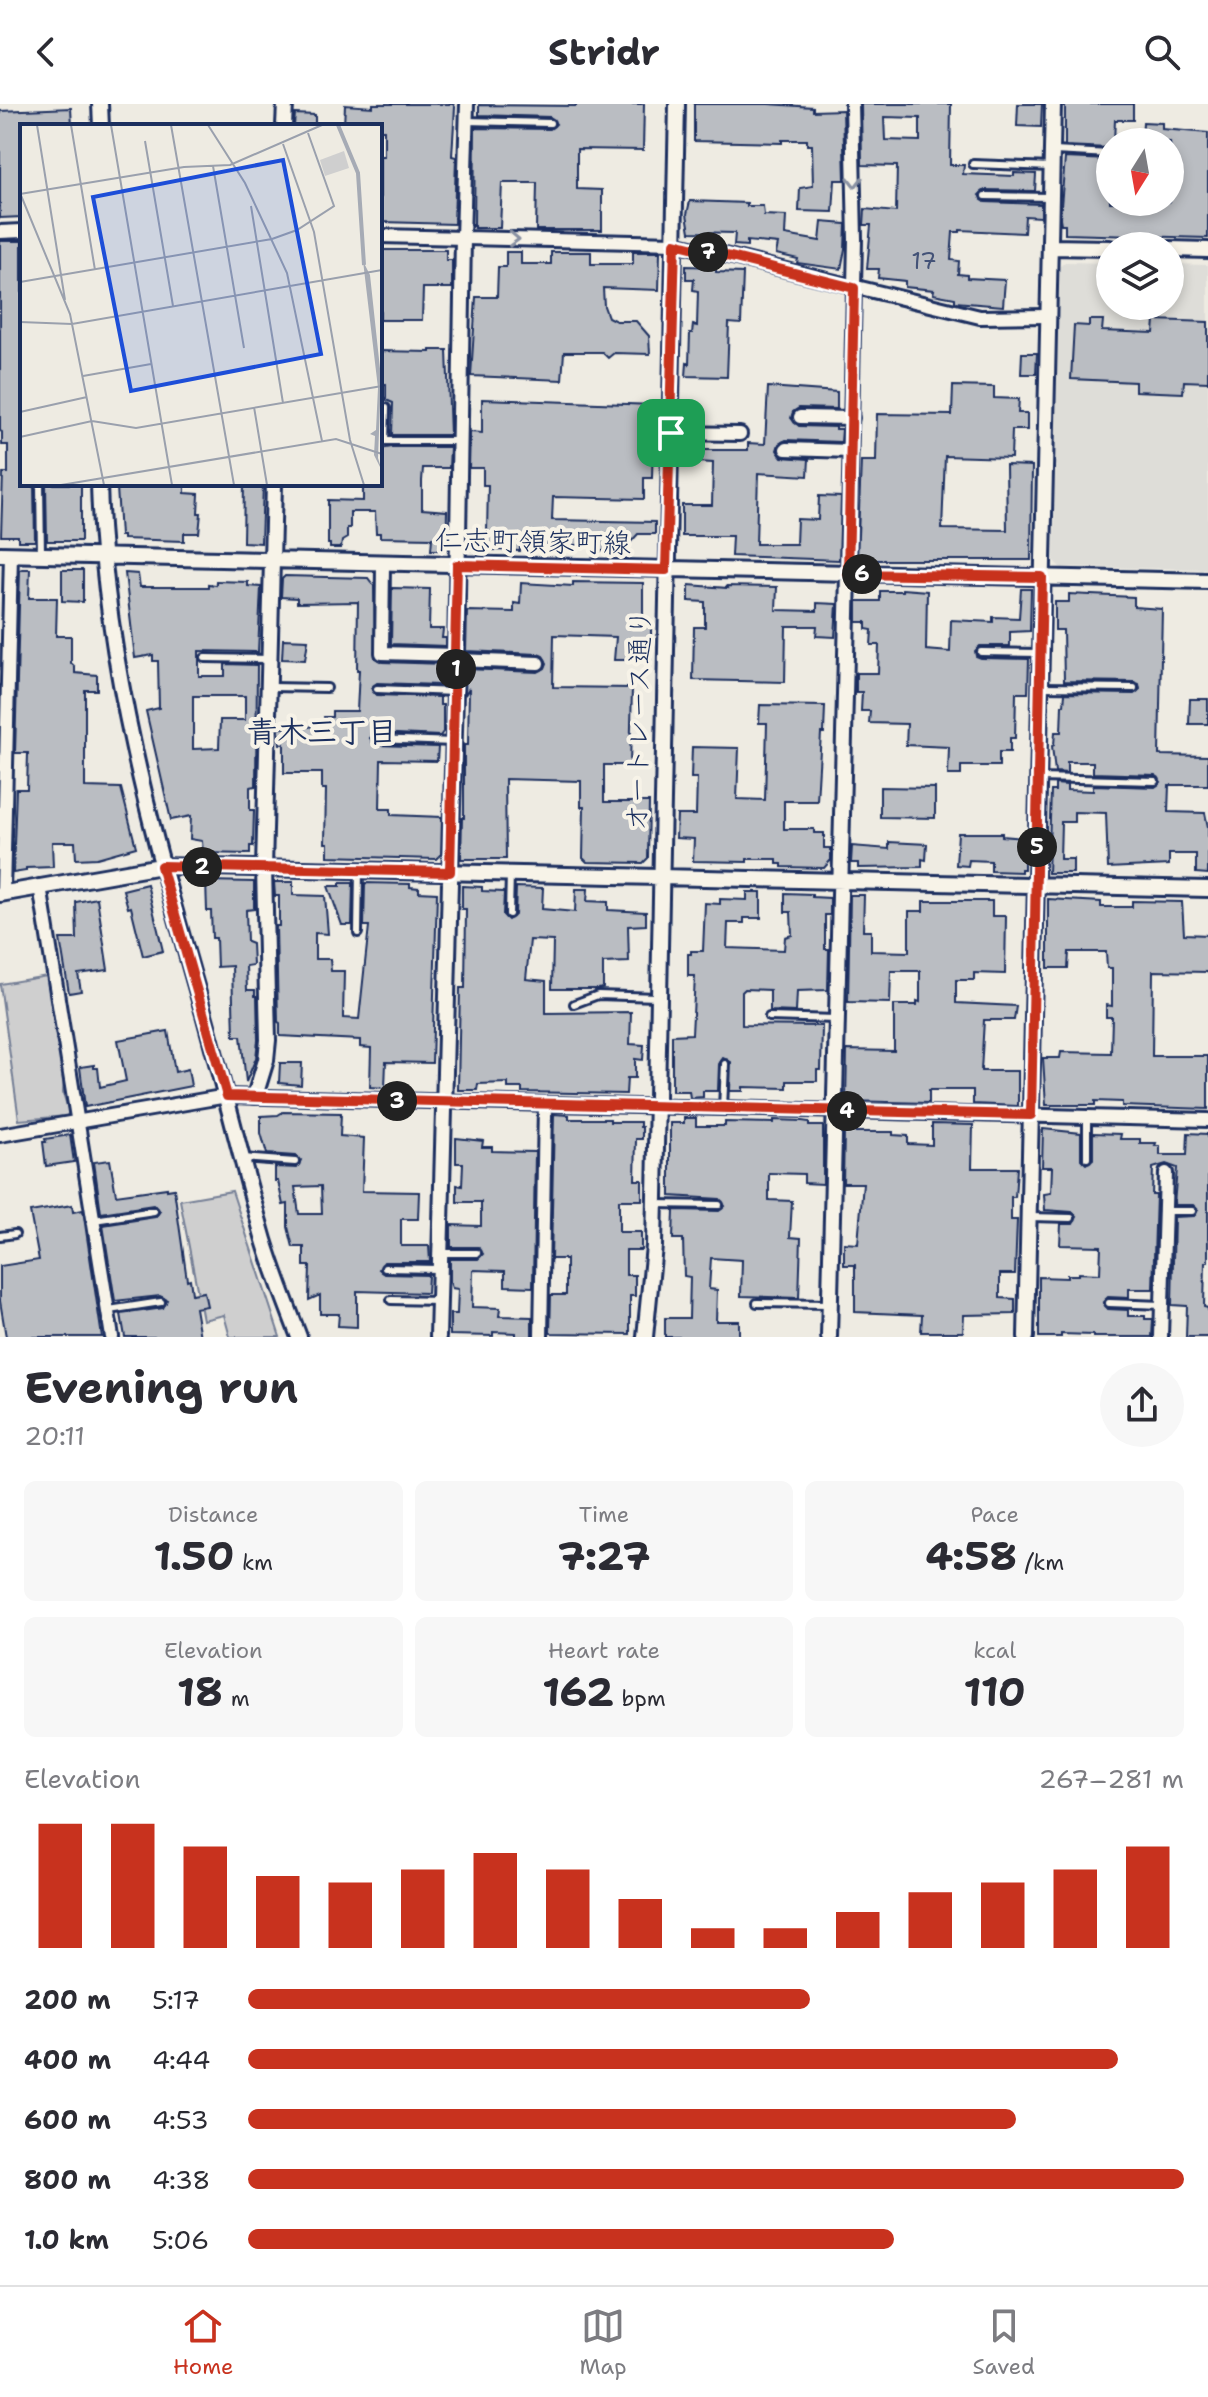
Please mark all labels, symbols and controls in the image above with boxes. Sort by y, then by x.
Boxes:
text: Stridr [548,28,660,77]
icon: back [24,30,68,74]
icon: search [1140,30,1184,74]
inset map [20,124,382,486]
north arrow [1096,128,1184,216]
map controls [1096,128,1184,320]
one-way arrow [846,176,864,189]
one-way arrow [508,230,521,248]
pin: 7 [688,232,728,272]
button: layers [1096,232,1184,320]
text: 7 [700,237,716,266]
house number: 17 [911,245,937,277]
pin [637,399,705,467]
icon: arrive [649,411,693,455]
street label: 仁志町領家町線 [435,520,631,562]
pin: 6 [842,554,882,594]
text: 6 [854,559,870,588]
street label: オートレース通り [617,608,659,832]
pin: 1 [436,649,476,689]
text: 1 [451,654,461,683]
district label: 青木三丁目 [247,711,397,752]
pin: 5 [1017,827,1057,867]
text: 5 [1030,832,1044,861]
pin: 2 [182,847,222,887]
text: 2 [194,852,210,881]
pin: 3 [377,1081,417,1121]
text: 3 [389,1086,405,1115]
pin: 4 [827,1091,867,1131]
text: 4 [839,1096,855,1125]
text: Evening run [24,1358,298,1417]
button: share [1100,1363,1184,1447]
text: 20:11 [24,1418,85,1453]
text: Distance [168,1500,258,1529]
text: Time [579,1500,629,1529]
text: Pace [970,1500,1019,1529]
text: 1.50 [154,1529,234,1583]
text: 7:27 [558,1529,650,1583]
text: 4:58 [925,1529,1017,1583]
text: km [234,1548,273,1577]
text: /km [1017,1548,1064,1577]
text: Elevation [164,1636,263,1665]
text: Heart rate [548,1636,660,1665]
text: kcal [973,1636,1016,1665]
text: 18 [177,1665,223,1719]
text: 162 [542,1665,614,1719]
text: 110 [964,1665,1026,1719]
text: m [223,1684,250,1713]
text: bpm [614,1684,666,1713]
text: Elevation [24,1761,140,1796]
text: 267–281 m [1039,1761,1184,1796]
text: 200 m [24,1982,111,2017]
text: 5:17 [152,1982,200,2017]
text: 400 m [24,2042,111,2077]
text: 4:44 [152,2042,210,2077]
text: 600 m [24,2102,111,2137]
text: 4:53 [152,2102,209,2137]
text: 800 m [24,2162,111,2197]
text: 4:38 [152,2162,211,2197]
text: 1.0 km [24,2222,109,2257]
text: 5:06 [152,2222,209,2257]
tab: Home [173,2304,233,2381]
tab: Map [579,2304,627,2381]
tab: Saved [973,2304,1035,2381]

